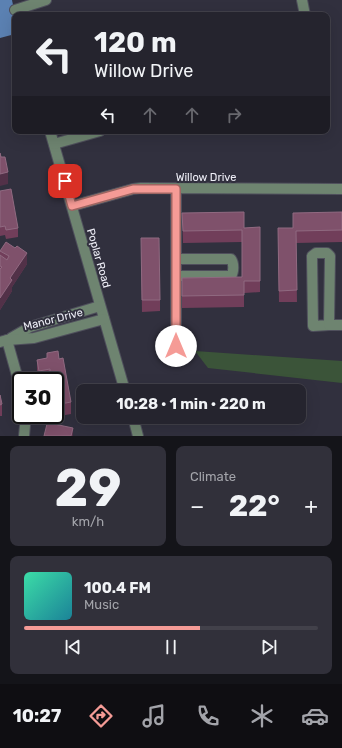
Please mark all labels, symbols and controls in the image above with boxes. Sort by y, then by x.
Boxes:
text: 120 m [94,26,177,59]
icon: left [28,28,80,80]
text: Willow Drive [94,60,193,82]
icon: left [97,104,119,126]
icon: ahead [139,104,161,126]
icon: ahead [181,104,203,126]
icon: right [223,104,245,126]
pin [48,164,82,198]
icon: arrive [54,170,76,192]
street label: Willow Drive [176,171,236,184]
street label: Poplar Road [84,227,113,289]
street label: Manor Drive [22,306,84,333]
position arrow [155,325,197,367]
speed limit sign: 30 [12,372,64,424]
text: 10:28 · 1 min · 220 m [116,395,266,413]
text: 29 [54,457,122,519]
text: Climate [190,469,236,484]
text: 22° [229,488,280,524]
text: − [190,493,204,520]
text: + [304,493,318,520]
text: km/h [72,514,104,529]
text: 100.4 FM [84,579,151,597]
text: Music [84,597,119,612]
icon: previous [62,636,84,658]
icon: pause [160,636,182,658]
icon: next [258,636,280,658]
icon: directions [87,702,115,730]
icon: music [140,702,168,730]
icon: phone [194,702,222,730]
icon: climate [248,702,276,730]
icon: car [301,702,329,730]
text: 10:27 [13,705,61,727]

